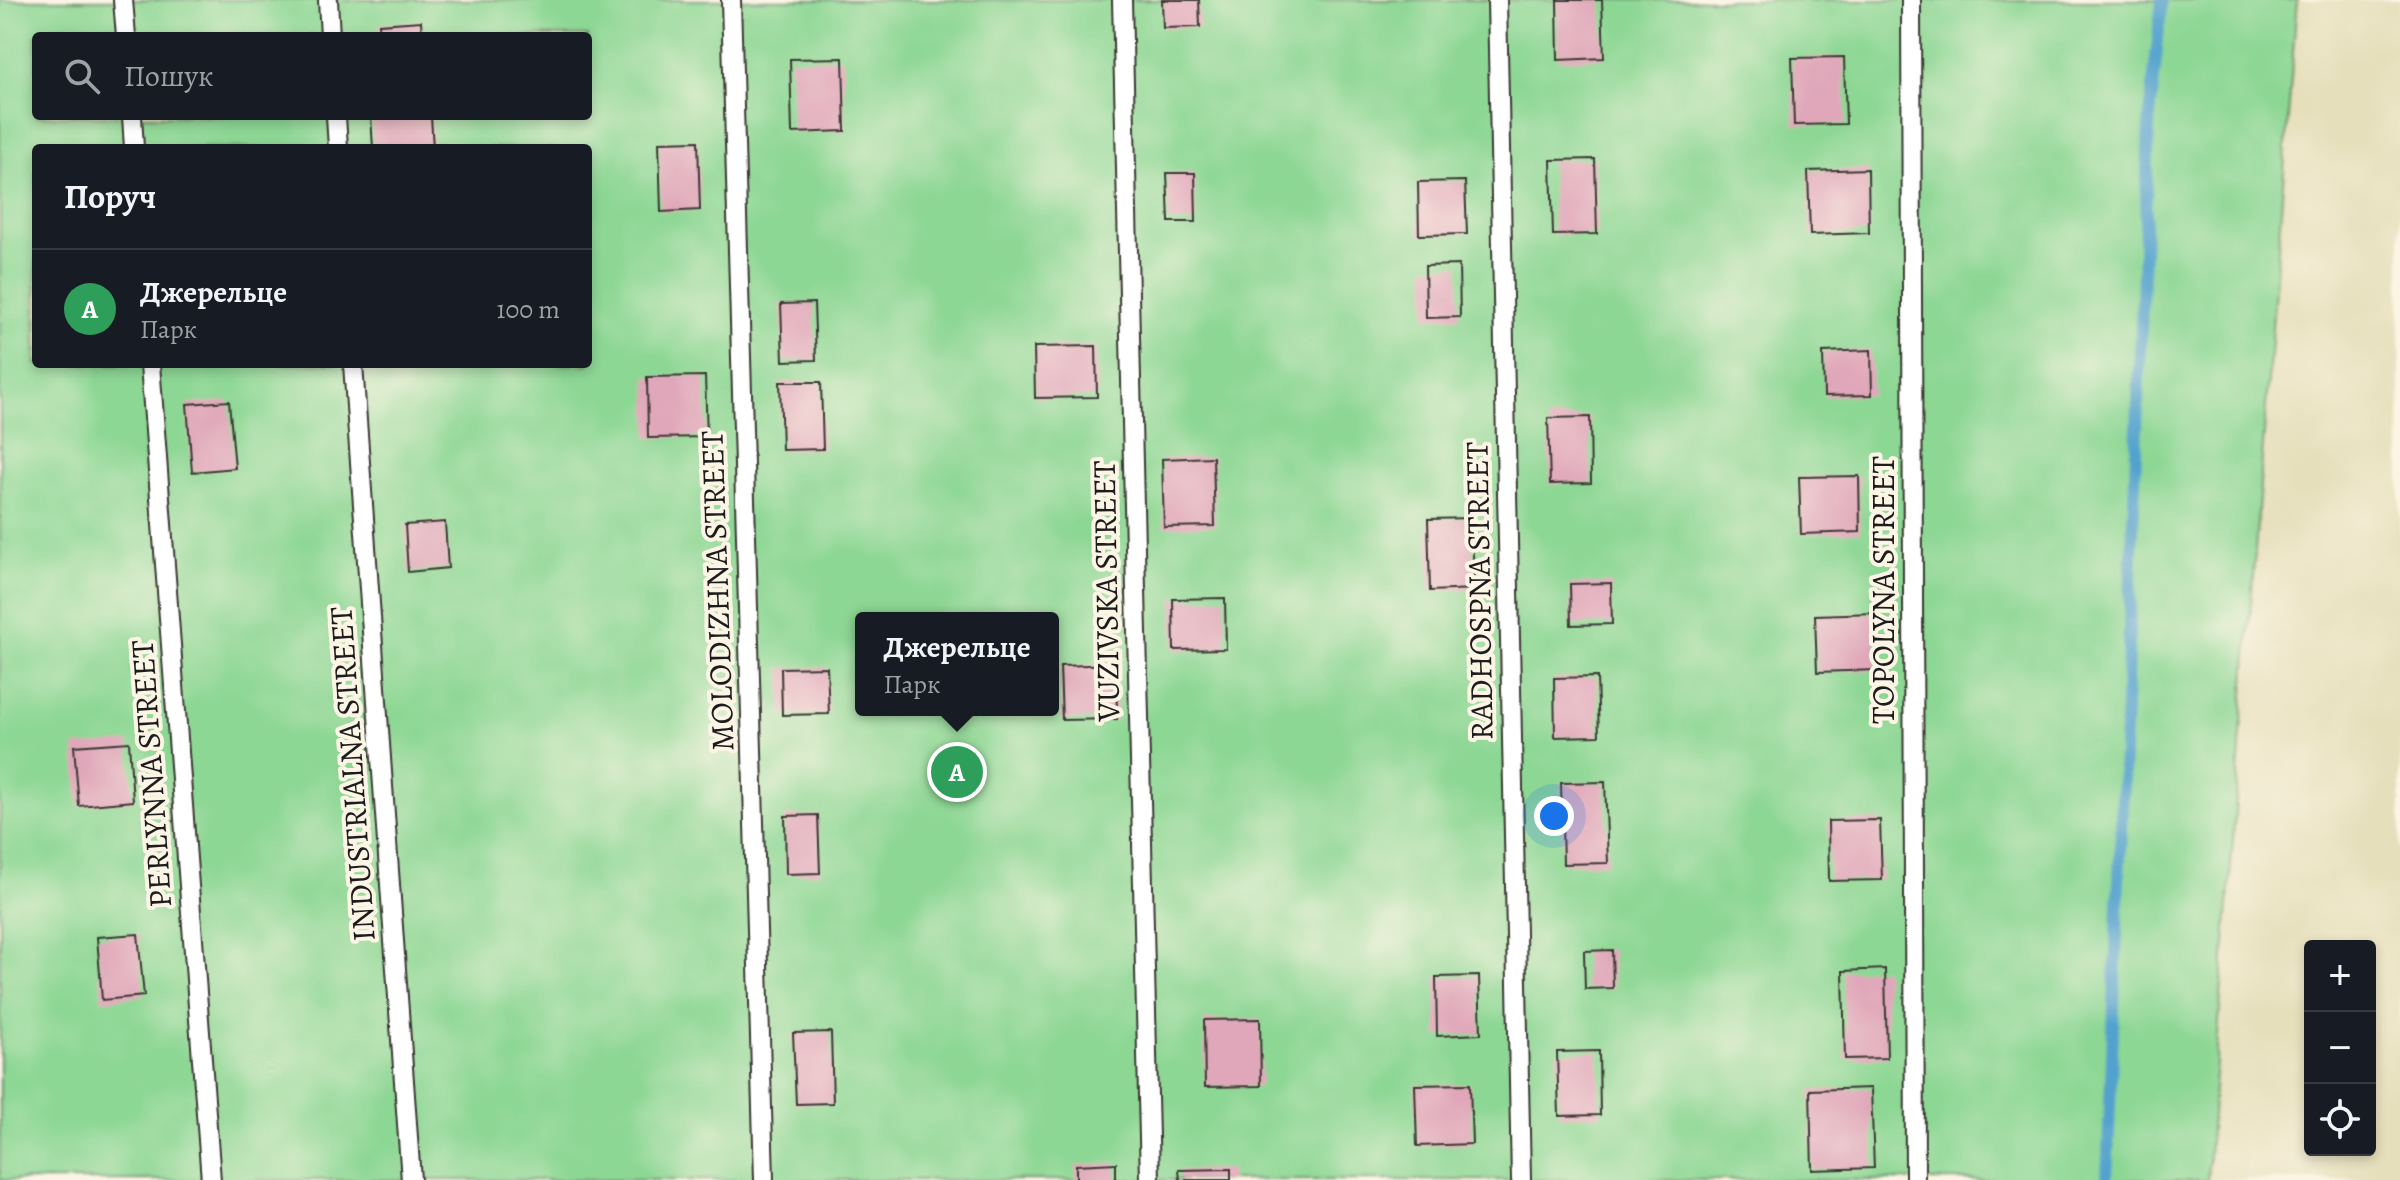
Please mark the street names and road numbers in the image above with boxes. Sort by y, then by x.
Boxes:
street label: MOLODIZHNA STREET [689,429,745,752]
street label: RADHOSPNA STREET [1454,441,1504,741]
street label: TOPOLYNA STREET [1861,455,1905,724]
street label: VUZIVSKA STREET [1082,460,1130,723]
street label: INDUSTRIALNA STREET [318,605,386,943]
street label: PERLYNNA STREET [120,638,182,909]

